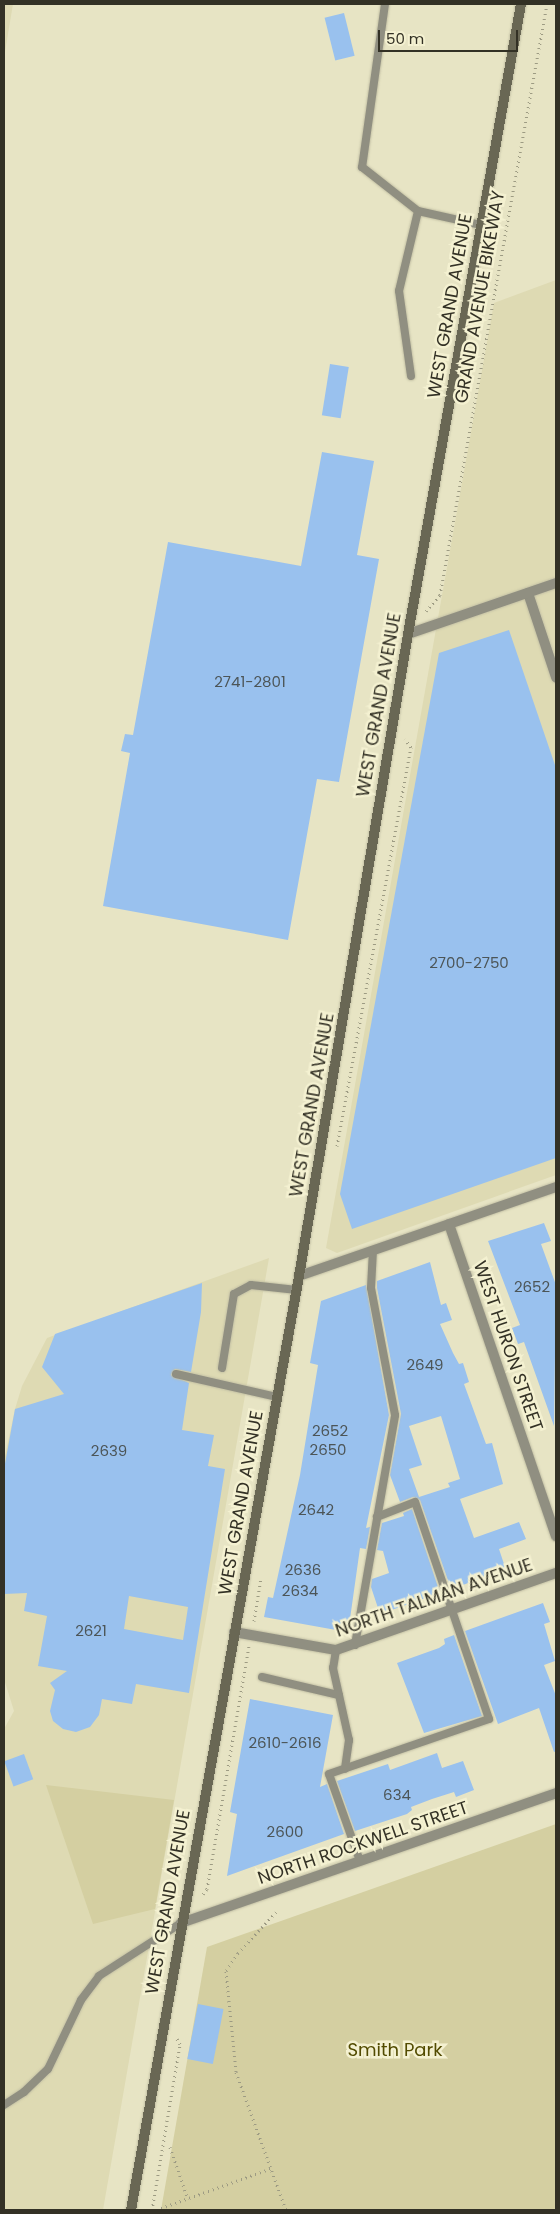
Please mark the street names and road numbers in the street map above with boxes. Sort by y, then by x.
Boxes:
street label: GRAND AVENUE BIKEWAY [451,189,509,405]
street label: WEST GRAND AVENUE [423,212,477,400]
street label: WEST GRAND AVENUE [352,611,406,799]
street label: WEST GRAND AVENUE [285,1011,339,1199]
street label: WEST HURON STREET [469,1258,547,1434]
street label: WEST GRAND AVENUE [214,1409,268,1597]
street label: NORTH TALMAN AVENUE [333,1554,535,1642]
street label: NORTH ROCKWELL STREET [255,1797,471,1889]
street label: WEST GRAND AVENUE [141,1808,195,1996]

